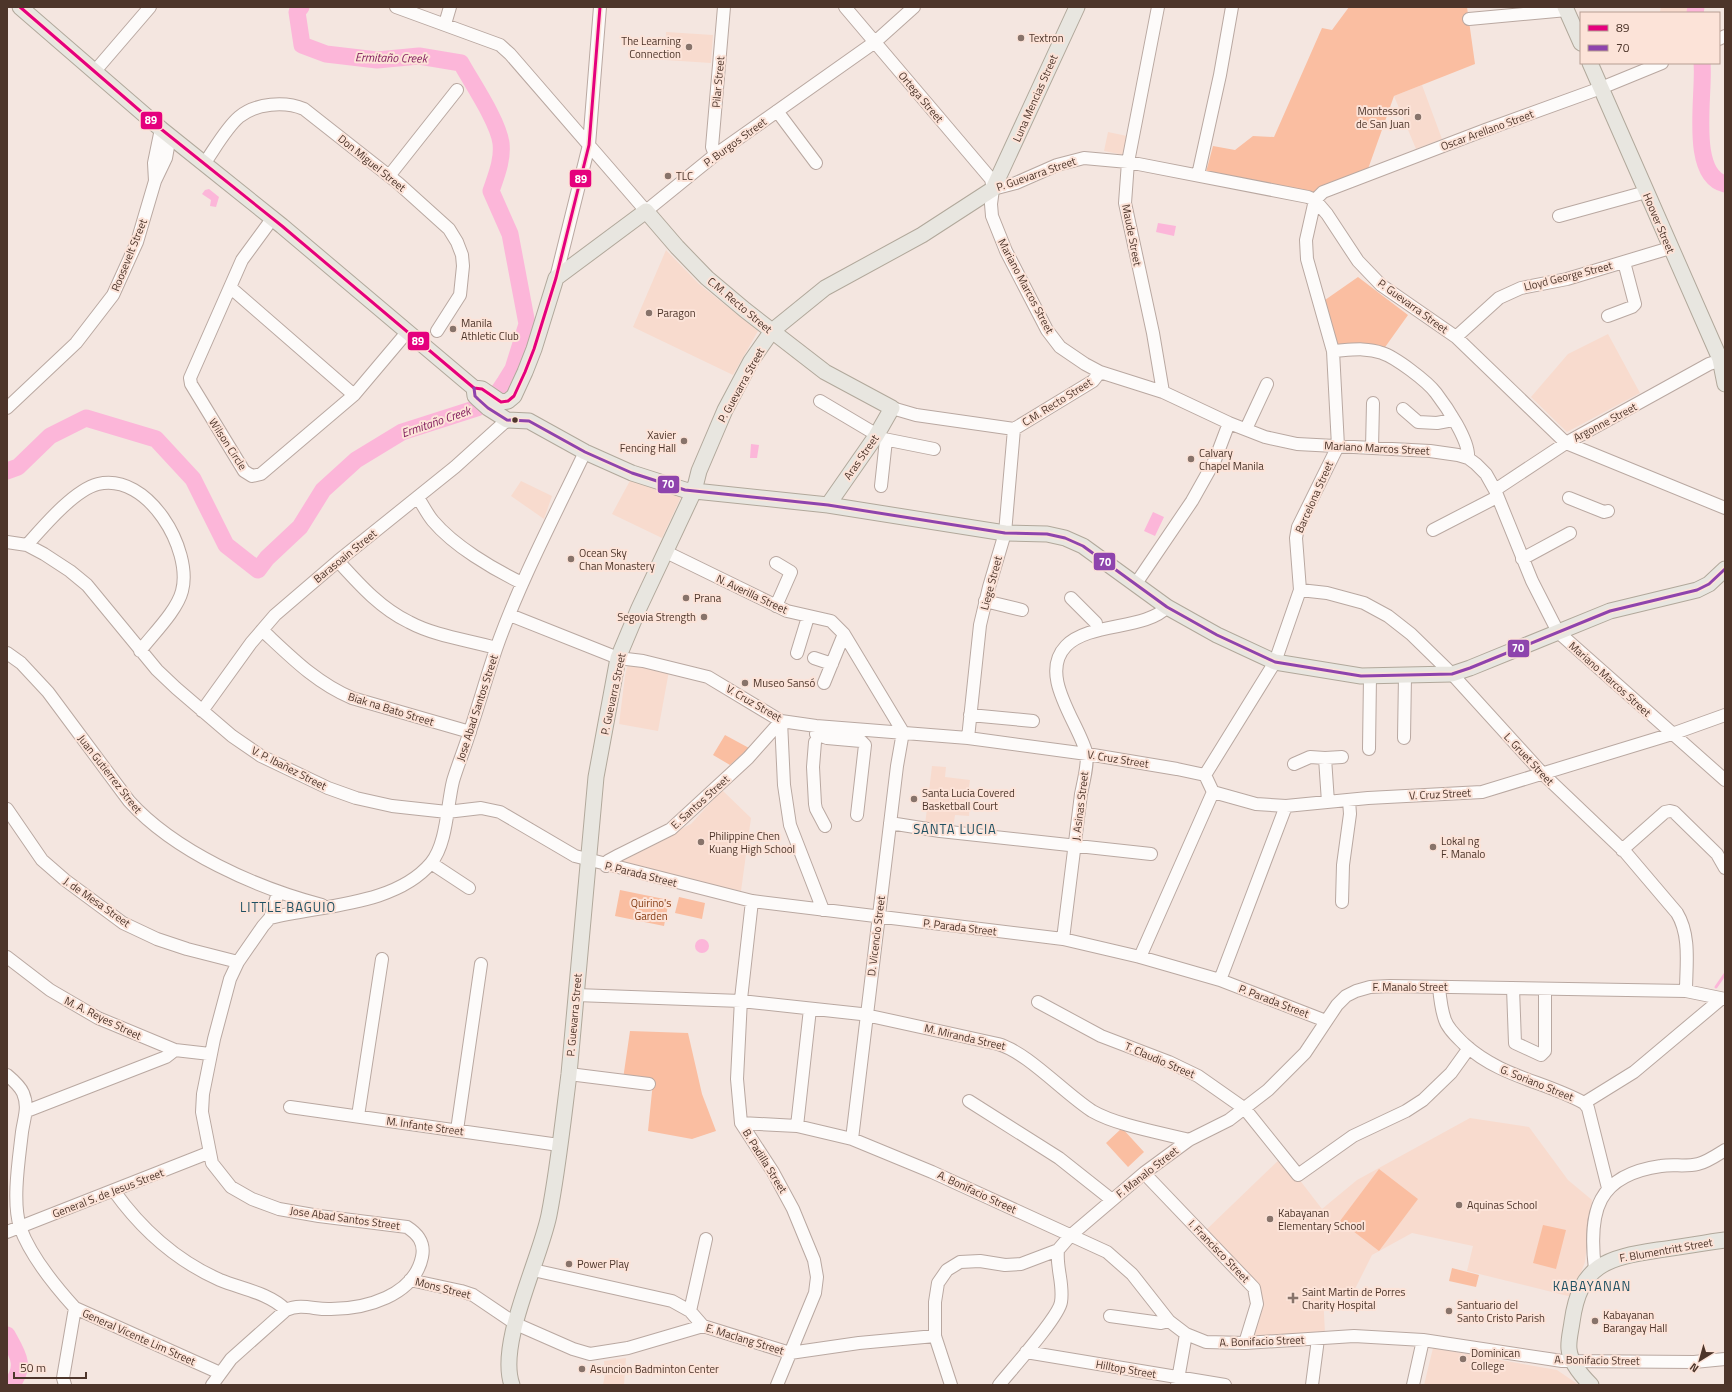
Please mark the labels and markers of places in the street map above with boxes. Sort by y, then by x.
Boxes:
place label: Textron [1029,30,1064,46]
place label: The Learning Connection [621,33,681,62]
marker: Textron [1016,33,1026,43]
marker: The Learning Connection [684,42,694,52]
place label: Montessori de San Juan [1356,103,1410,132]
marker: Montessori de San Juan [1413,112,1423,122]
place label: TLC [676,168,693,184]
marker: TLC [663,171,673,181]
place label: Paragon [657,305,696,321]
marker: Paragon [644,308,654,318]
place label: Manila Athletic Club [461,315,519,344]
marker: Manila Athletic Club [448,324,458,334]
unlabelled marker [510,415,520,425]
place label: Xavier Fencing Hall [620,427,676,456]
marker: Xavier Fencing Hall [679,436,689,446]
place label: Calvary Chapel Manila [1199,445,1264,474]
marker: Calvary Chapel Manila [1186,454,1196,464]
place label: Ocean Sky Chan Monastery [579,545,655,574]
marker: Ocean Sky Chan Monastery [566,554,576,564]
place label: Prana [694,590,722,606]
marker: Prana [681,593,691,603]
place label: Segovia Strength [617,609,696,625]
marker: Segovia Strength [699,612,709,622]
place label: Museo Sansó [753,675,815,691]
marker: Museo Sansó [740,678,750,688]
place label: Santa Lucia Covered Basketball Court [922,785,1015,814]
marker: Santa Lucia Covered Basketball Court [909,794,919,804]
place label: Philippine Chen Kuang High School [709,828,795,857]
place label: Lokal ng F. Manalo [1441,833,1485,862]
marker: Philippine Chen Kuang High School [696,837,706,847]
marker: Lokal ng F. Manalo [1428,842,1438,852]
place label: Aquinas School [1467,1197,1537,1213]
marker: Aquinas School [1454,1200,1464,1210]
place label: Kabayanan Elementary School [1278,1205,1365,1234]
marker: Kabayanan Elementary School [1265,1214,1275,1224]
place label: Power Play [577,1256,630,1272]
marker: Power Play [564,1259,574,1269]
place label: Saint Martin de Porres Charity Hospital [1302,1284,1405,1313]
marker: Saint Martin de Porres Charity Hospital [1287,1292,1299,1304]
place label: Santuario del Santo Cristo Parish [1457,1297,1545,1326]
marker: Santuario del Santo Cristo Parish [1444,1306,1454,1316]
place label: Kabayanan Barangay Hall [1603,1307,1667,1336]
marker: Kabayanan Barangay Hall [1590,1316,1600,1326]
place label: Dominican College [1471,1345,1520,1374]
marker: Dominican College [1458,1354,1468,1364]
place label: Asuncion Badminton Center [590,1361,719,1377]
marker: Asuncion Badminton Center [577,1364,587,1374]

